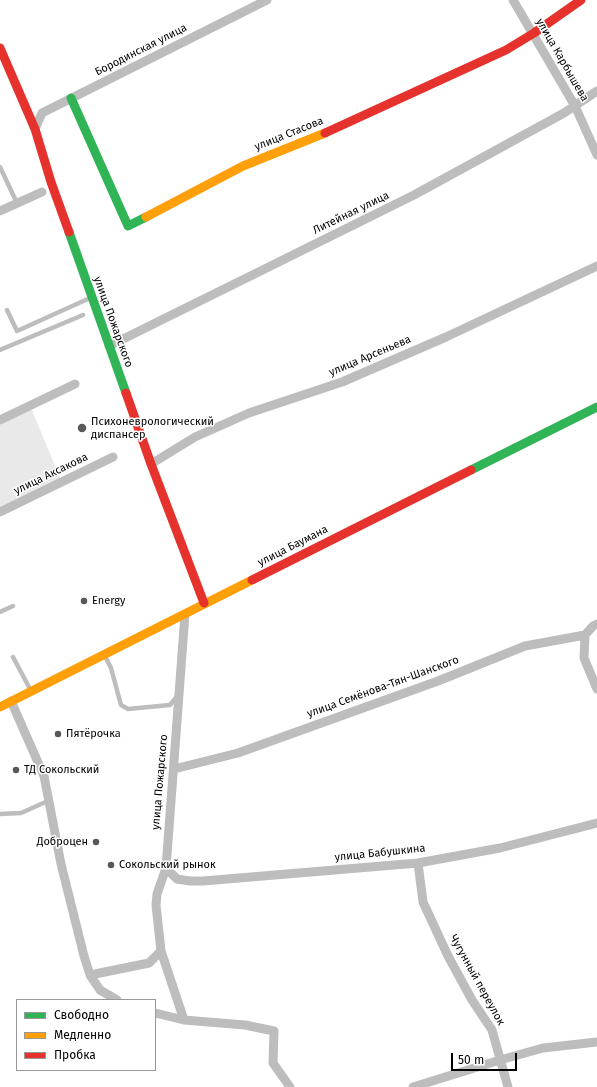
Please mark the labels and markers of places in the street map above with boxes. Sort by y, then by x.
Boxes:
place label: Психоневрологический диспансер [91,415,214,441]
marker: Психоневрологический диспансер [76,422,88,434]
place label: Energy [92,594,125,608]
marker: Energy [79,596,89,606]
place label: Пятёрочка [66,727,121,741]
marker: Пятёрочка [53,729,63,739]
place label: ТД Сокольский [24,763,99,777]
marker: ТД Сокольский [11,765,21,775]
place label: Доброцен [37,835,88,849]
marker: Доброцен [91,837,101,847]
place label: Сокольский рынок [119,858,216,872]
marker: Сокольский рынок [106,860,116,870]

